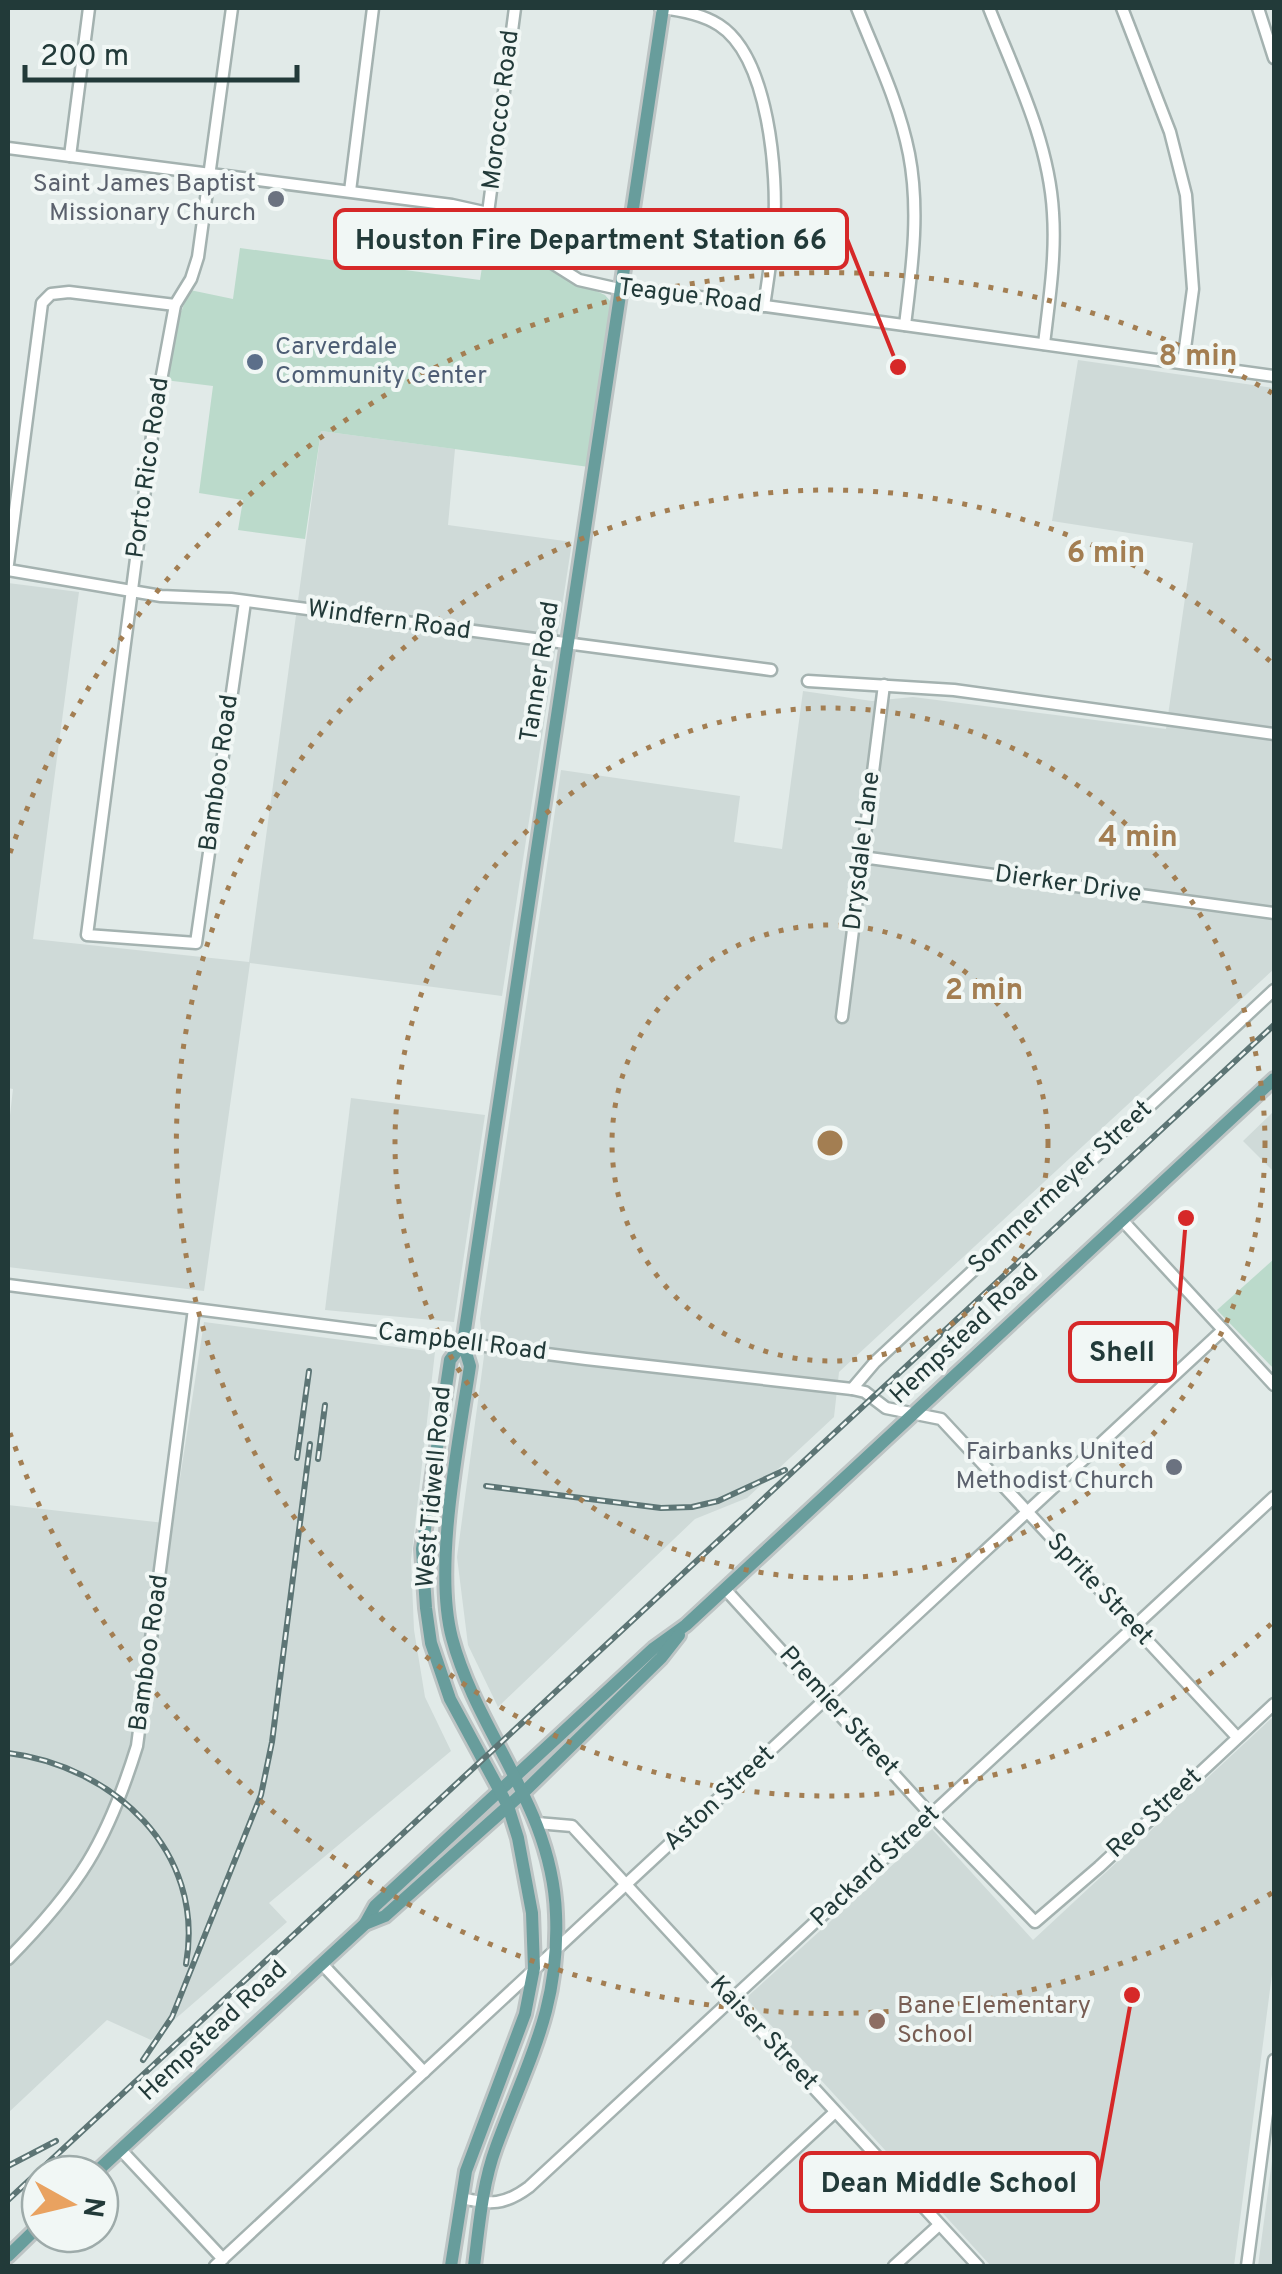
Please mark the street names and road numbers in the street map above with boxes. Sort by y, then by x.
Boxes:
street label: Morocco Road [476,28,528,192]
street label: Teague Road [616,272,764,322]
street label: Porto Rico Road [120,376,178,560]
street label: Windfern Road [305,594,473,648]
street label: Tanner Road [514,599,568,745]
street label: Bamboo Road [193,693,247,853]
street label: Drysdale Lane [837,770,889,932]
street label: Dierker Drive [993,859,1143,911]
street label: Sommermeyer Street [962,1094,1160,1282]
street label: Hempstead Road [884,1258,1046,1412]
street label: Campbell Road [376,1317,548,1369]
street label: West Tidwell Road [410,1385,460,1589]
street label: Sprite Street [1039,1527,1159,1653]
street label: Bamboo Road [123,1573,177,1733]
street label: Premier Street [771,1640,905,1784]
street label: Aston Street [658,1740,782,1858]
street label: Reo Street [1101,1762,1209,1866]
street label: Packard Street [805,1799,947,1935]
street label: Hempstead Road [133,1955,295,2109]
street label: Kaiser Street [702,1970,824,2098]

